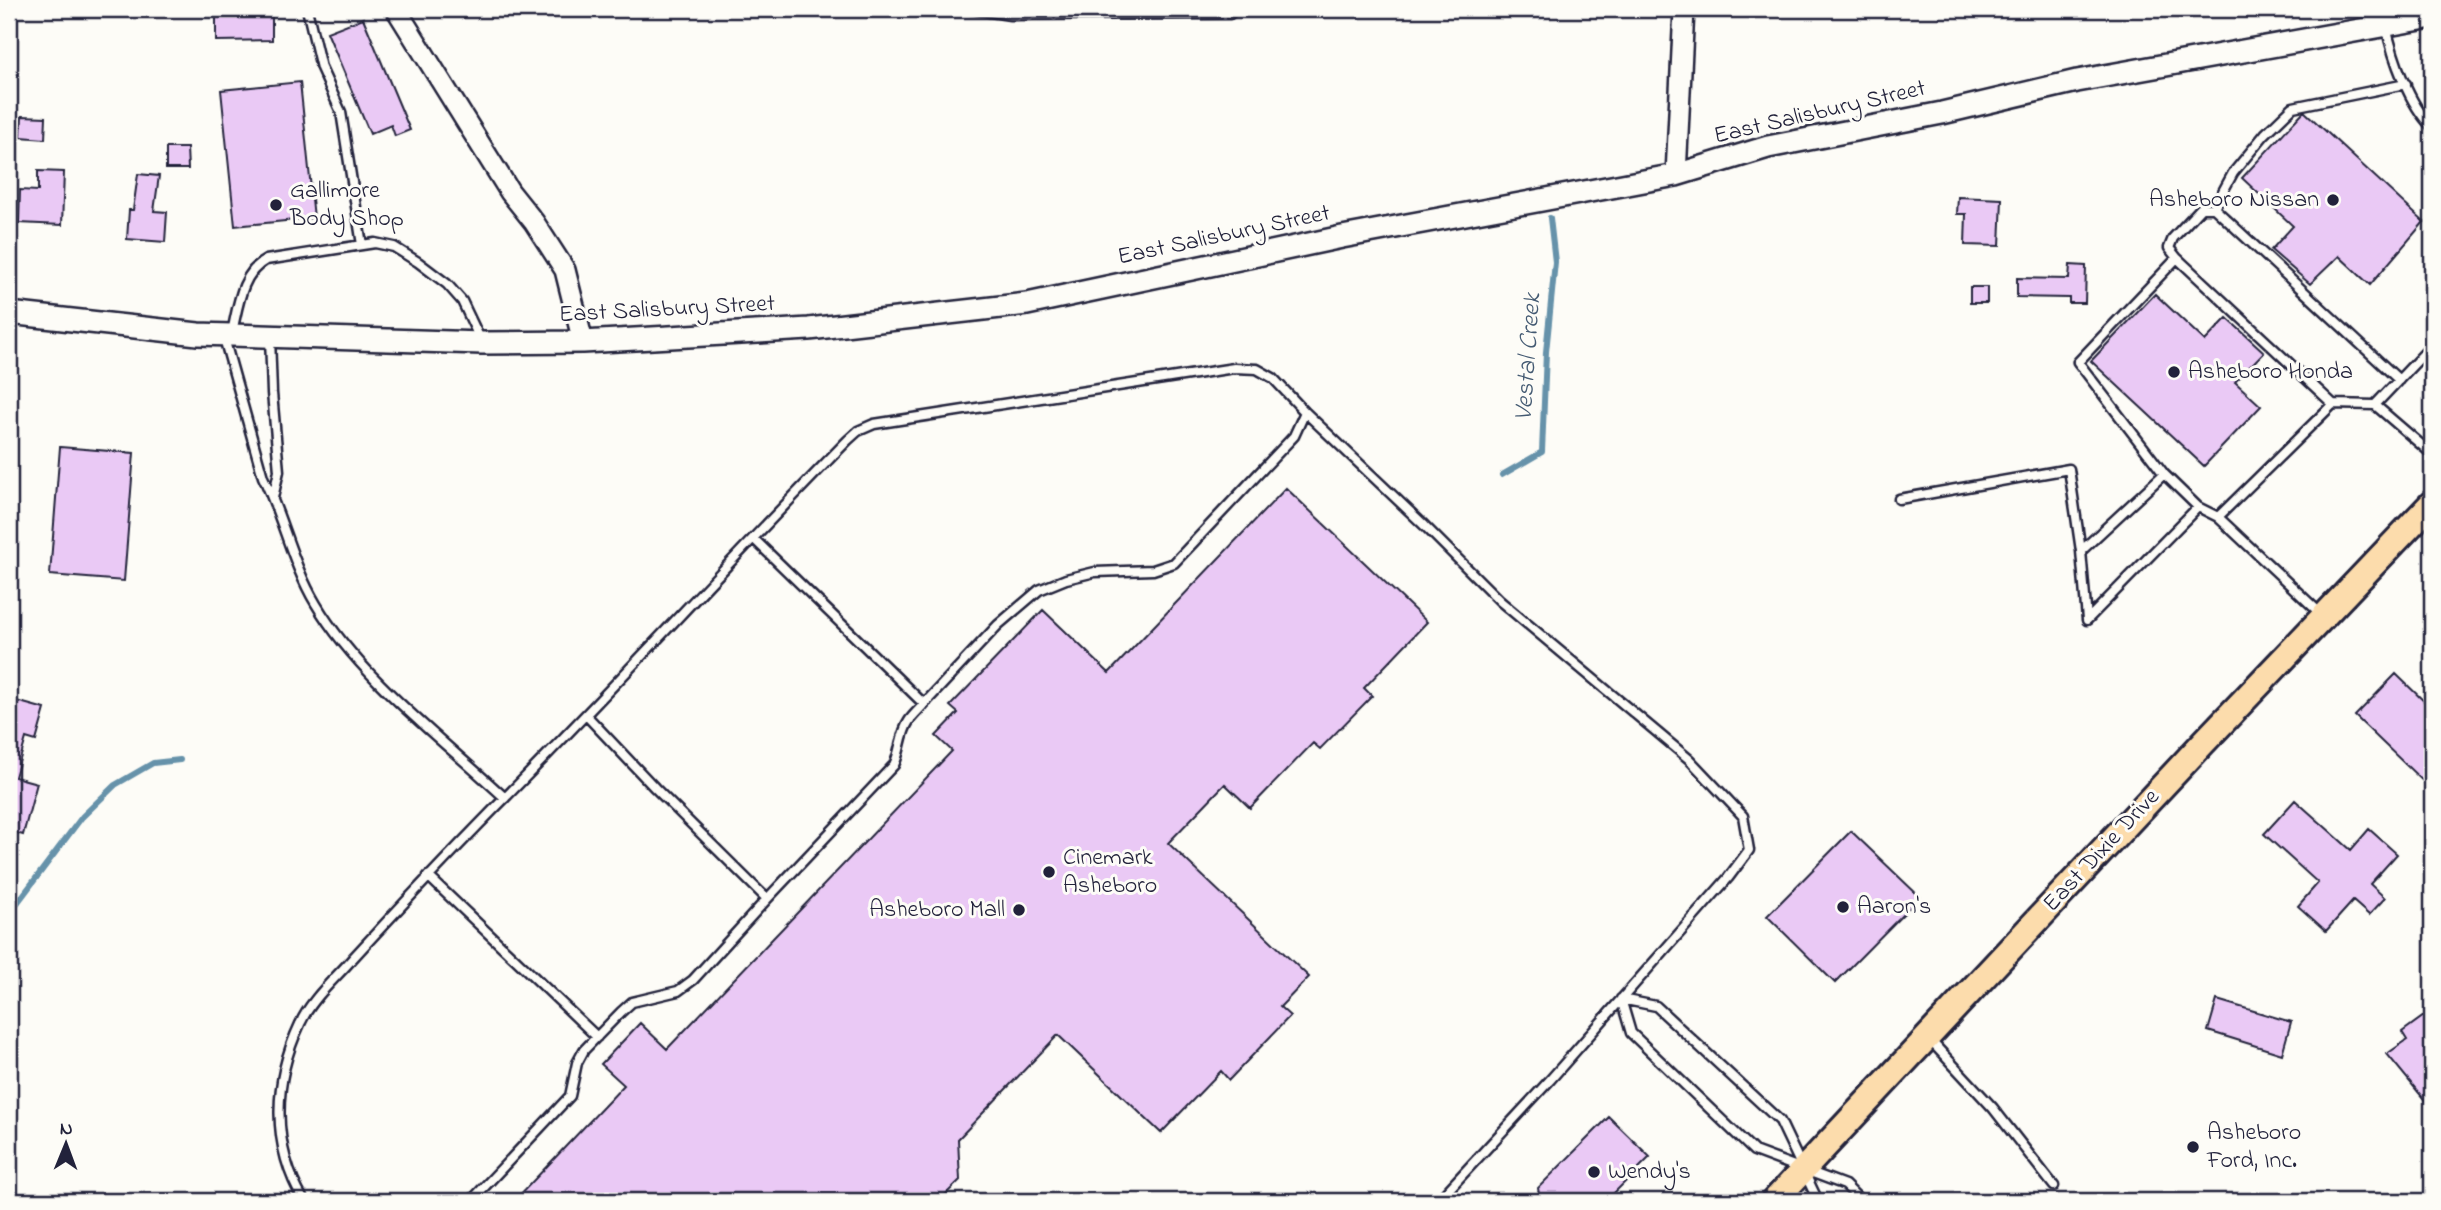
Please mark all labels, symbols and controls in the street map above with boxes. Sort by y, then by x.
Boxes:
street label: East Salisbury Street [1711,72,1930,155]
place label: Gallimore Body Shop [289,174,404,238]
place label: Asheboro Nissan [2149,183,2319,218]
marker: Asheboro Nissan [2325,192,2341,208]
street label: East Salisbury Street [1115,196,1334,277]
marker: Gallimore Body Shop [268,197,284,213]
street label: East Salisbury Street [558,287,776,334]
water label: Vestal Creek [1506,290,1553,422]
place label: Asheboro Honda [2188,355,2353,390]
marker: Asheboro Honda [2166,364,2182,380]
street label: East Dixie Drive [2035,781,2169,921]
place label: Cinemark Asheboro [1063,841,1157,904]
marker: Cinemark Asheboro [1041,864,1057,880]
place label: Aaron's [1857,890,1931,925]
place label: Asheboro Mall [869,893,1005,928]
marker: Aaron's [1835,899,1851,915]
marker: Asheboro Mall [1011,902,1027,918]
north arrow [32,1108,102,1178]
text: N [60,1116,73,1143]
place label: Asheboro Ford, Inc. [2206,1116,2301,1179]
marker: Asheboro Ford, Inc. [2185,1139,2201,1155]
place label: Wendy's [1608,1155,1691,1191]
marker: Wendy's [1586,1164,1602,1180]

